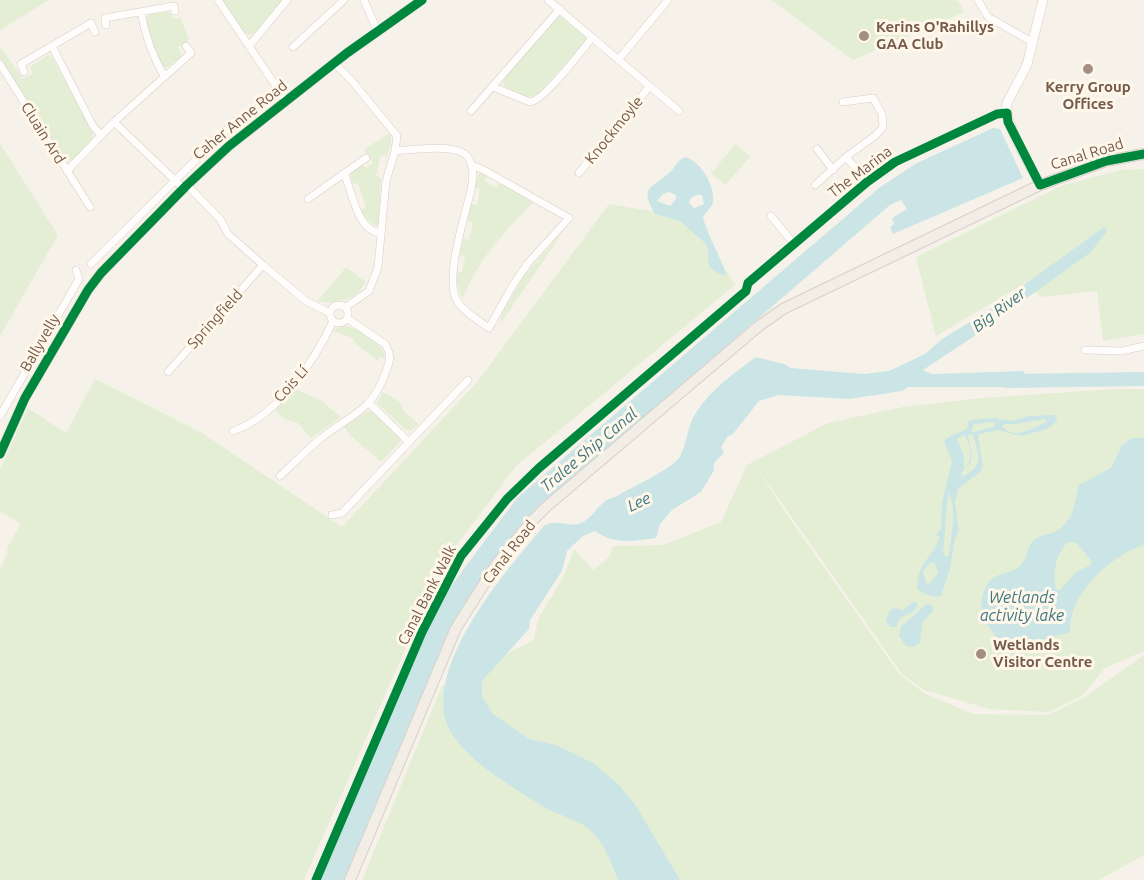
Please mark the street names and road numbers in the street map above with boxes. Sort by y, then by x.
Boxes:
street label: Caher Anne Road [189,76,291,164]
street label: Knockmoyle [581,92,647,168]
street label: Cluain Ard [17,99,69,167]
street label: Canal Road [1048,134,1126,174]
street label: The Marina [825,142,895,202]
street label: Springfield [184,286,246,352]
street label: Ballyvelly [16,311,64,375]
street label: Cois Lí [270,362,312,406]
street label: Canal Road [479,517,539,587]
street label: Canal Bank Walk [394,542,460,648]

